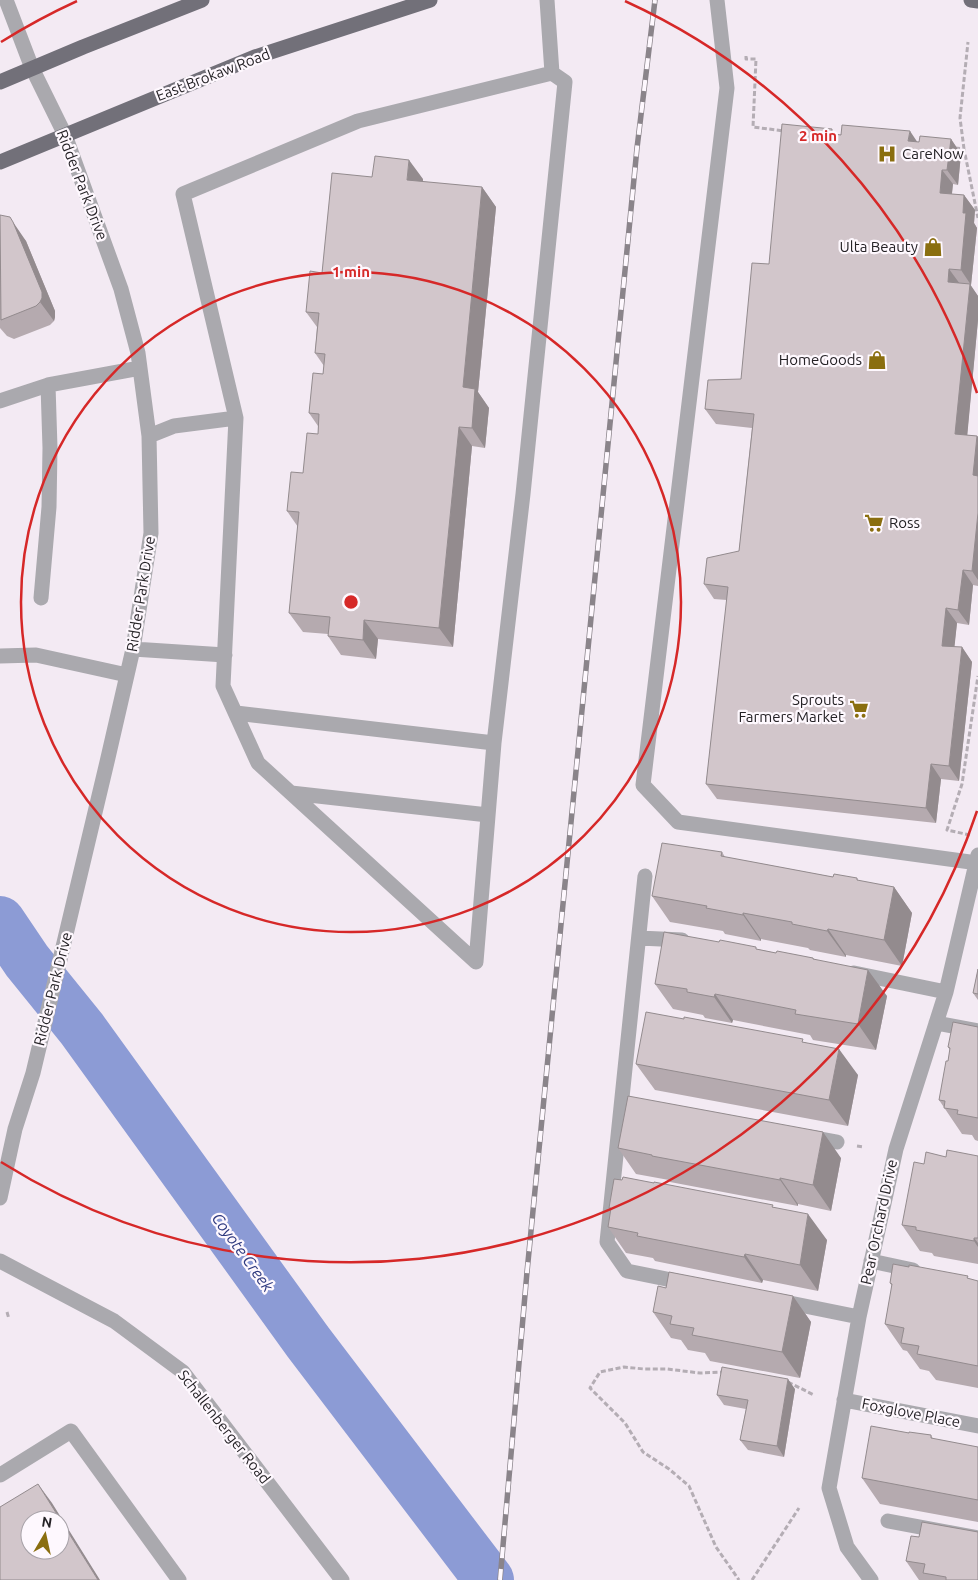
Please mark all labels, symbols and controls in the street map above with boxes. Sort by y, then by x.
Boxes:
street label: East Brokaw Road [153,45,272,104]
street label: Ridder Park Drive [54,127,111,242]
text: 2 min [799,127,837,144]
hospital icon: CareNow [876,143,898,165]
place label: CareNow [902,145,964,162]
shop icon: Ulta Beauty [922,236,944,258]
place label: Ulta Beauty [840,238,918,255]
text: 1 min [332,263,370,280]
shop icon: HomeGoods [866,349,888,371]
place label: HomeGoods [779,351,862,368]
supermarket icon: Ross [863,512,885,534]
place label: Ross [889,514,920,531]
street label: Ridder Park Drive [123,535,158,653]
centre of rings [342,593,360,611]
place label: Sprouts Farmers Market [739,691,844,725]
supermarket icon: Sprouts Farmers Market [848,698,870,720]
street label: Ridder Park Drive [30,930,75,1048]
street label: Pear Orchard Drive [857,1158,900,1286]
water label: Coyote Creek [208,1209,278,1295]
street label: Schallenberger Road [175,1367,274,1487]
street label: Foxglove Place [860,1395,962,1430]
north arrow [20,1510,70,1560]
text: N [41,1513,53,1531]

